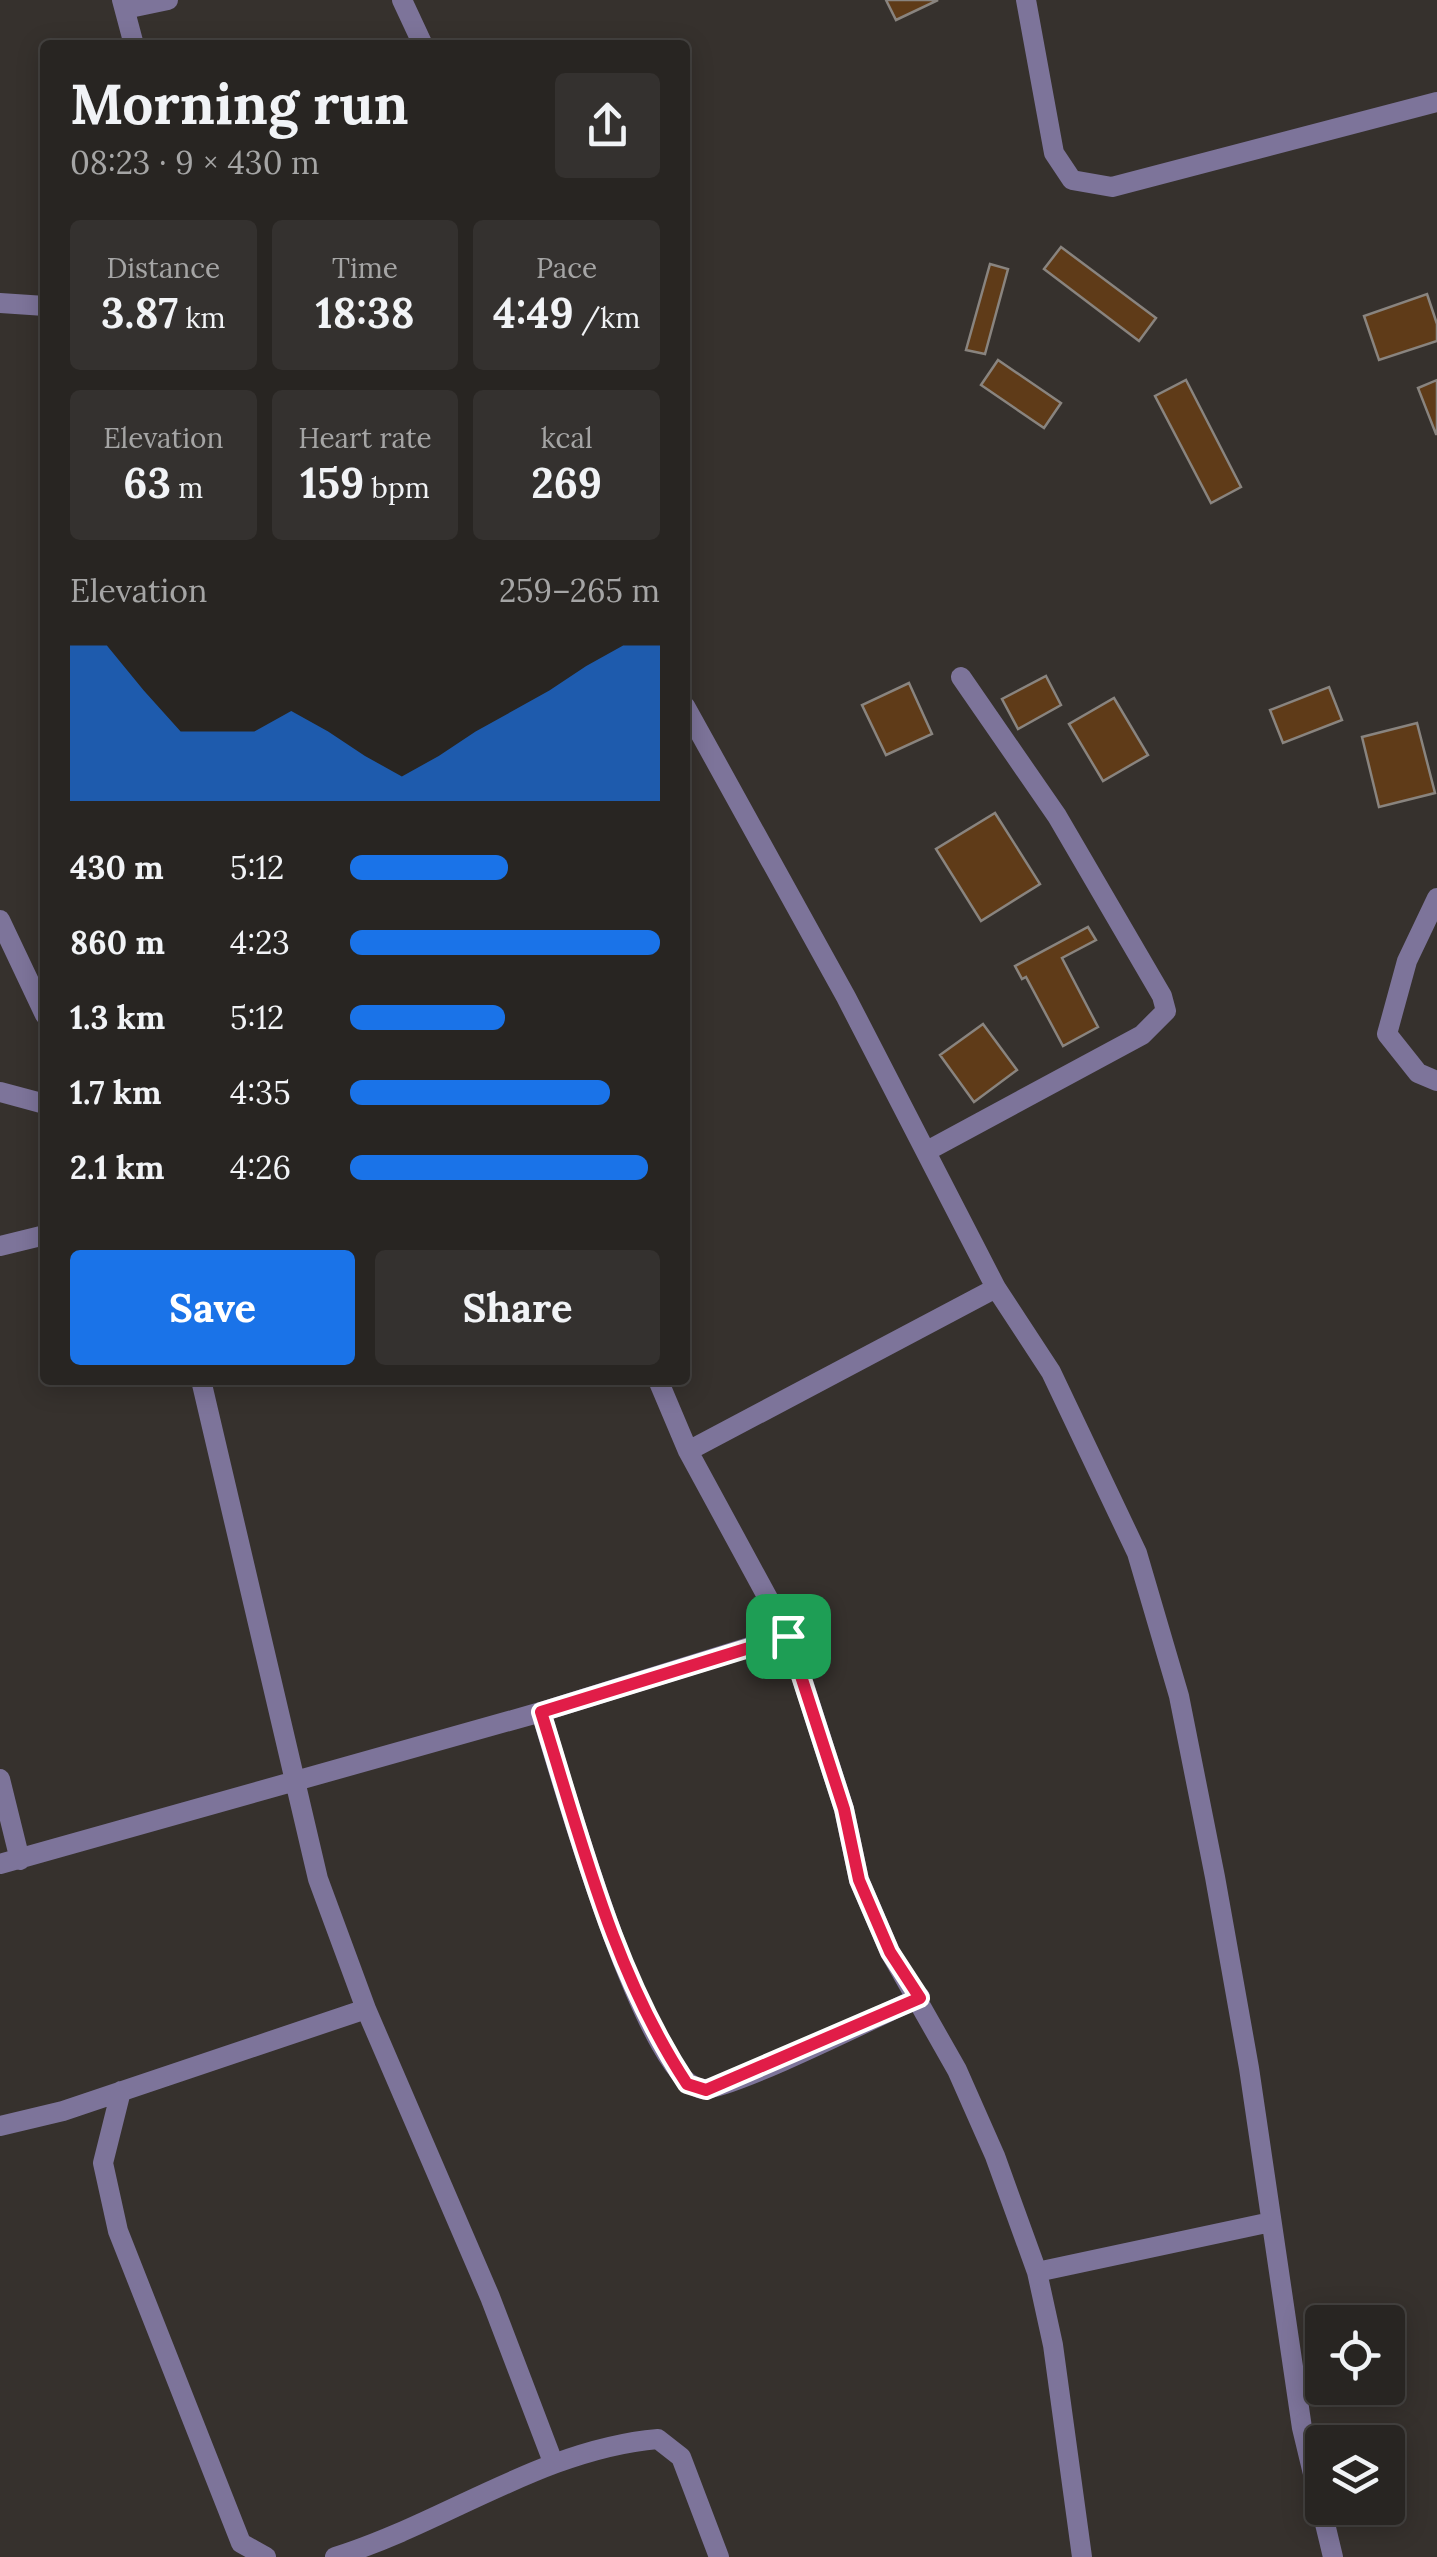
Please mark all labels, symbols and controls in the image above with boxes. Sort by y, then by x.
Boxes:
text: Morning run [70,69,408,139]
button: share [555,73,660,178]
text: 08:23 · 9 × 430 m [70,142,320,183]
text: Distance [106,250,220,286]
text: Time [332,250,398,286]
text: Pace [536,250,597,286]
text: 3.87 [101,286,178,340]
text: 18:38 [315,286,415,340]
text: 4:49 [493,286,574,340]
text: km [178,300,226,336]
text: /km [574,300,640,336]
text: Elevation [103,420,223,456]
text: Heart rate [298,420,432,456]
text: kcal [541,420,593,456]
text: 63 [123,456,171,510]
text: 159 [300,456,364,510]
text: 269 [531,456,602,510]
text: m [171,470,203,506]
text: bpm [364,470,430,506]
text: Elevation [70,570,207,611]
text: 259–265 m [499,570,660,611]
text: 430 m [70,847,164,888]
text: 5:12 [230,847,284,888]
text: 860 m [70,922,165,963]
text: 4:23 [230,922,290,963]
text: 1.3 km [70,997,165,1038]
text: 5:12 [230,997,284,1038]
text: 1.7 km [70,1072,161,1113]
text: 4:35 [230,1072,291,1113]
text: 2.1 km [70,1147,164,1188]
text: 4:26 [230,1147,291,1188]
button: Save [70,1250,355,1365]
button: Share [375,1250,660,1365]
pin [746,1594,831,1679]
icon: arrive [761,1609,816,1664]
map controls [1305,2305,1405,2525]
button: locate [1305,2305,1405,2405]
button: layers [1305,2425,1405,2525]

